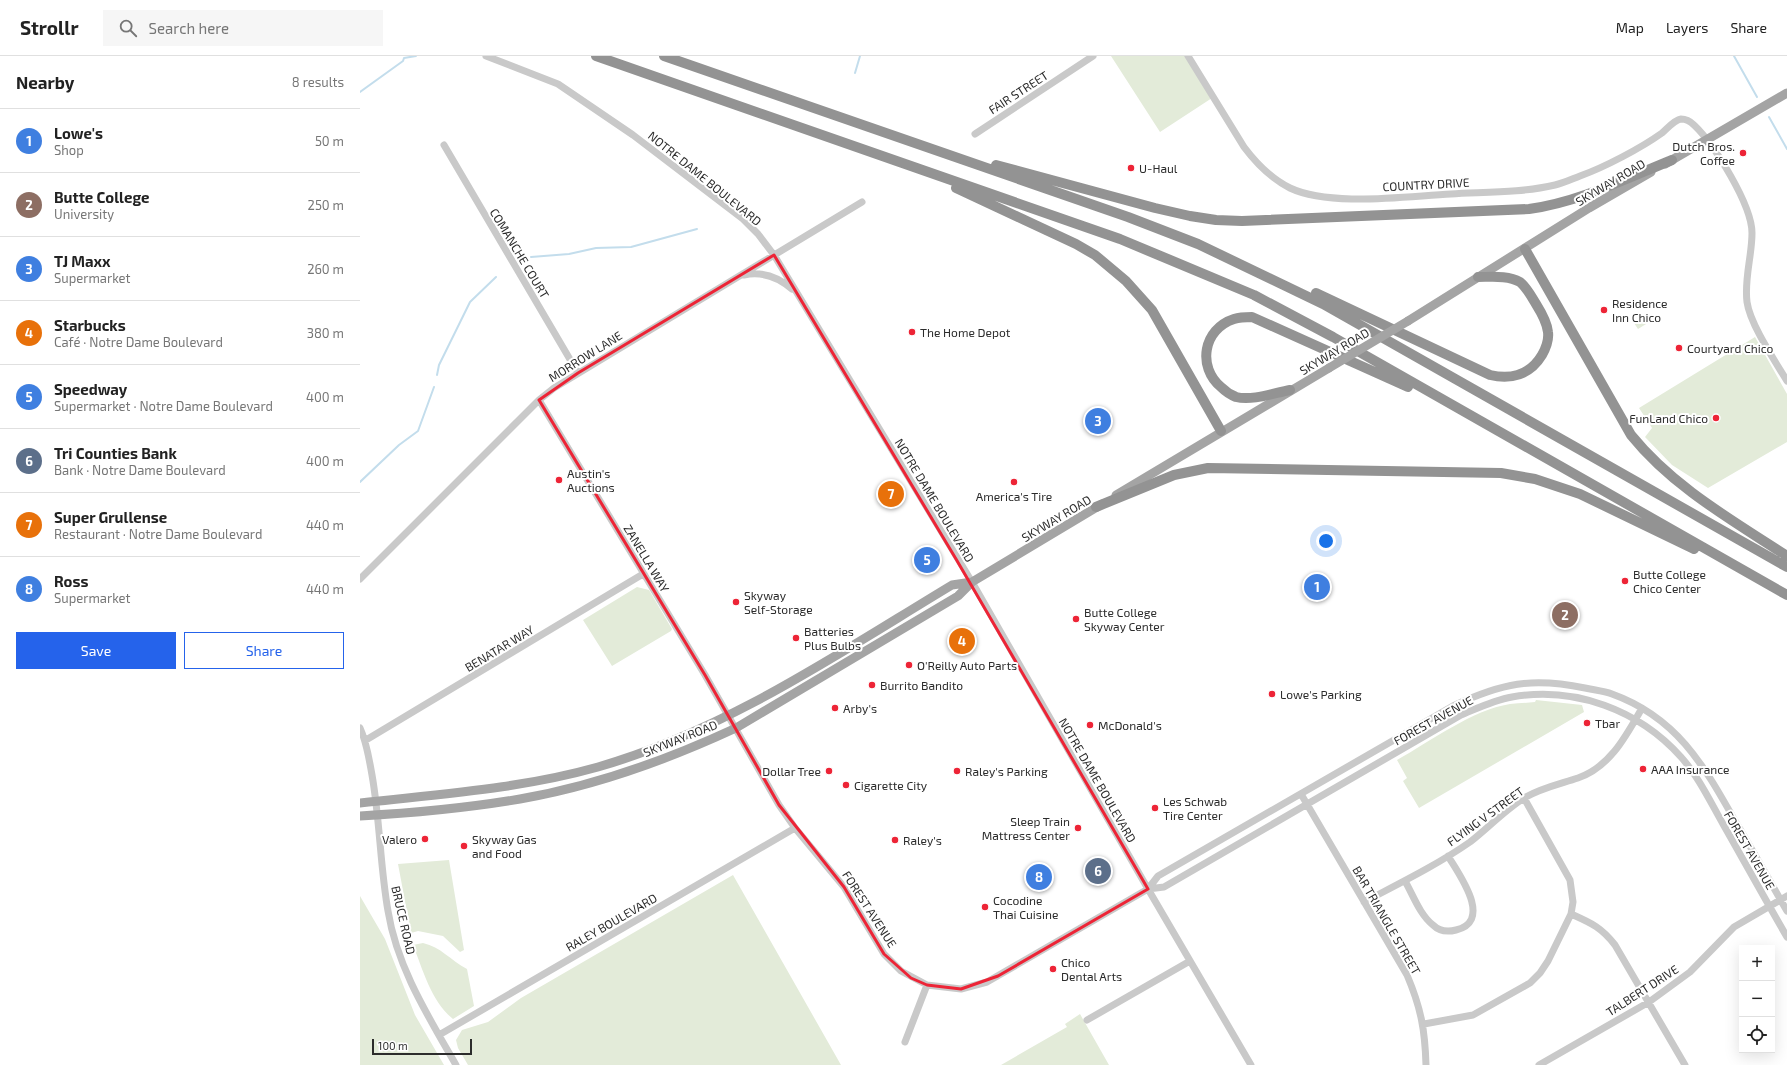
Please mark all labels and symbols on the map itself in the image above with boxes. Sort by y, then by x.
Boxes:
street label: FAIR STREET [986,68,1050,116]
street label: NOTRE DAME BOULEVARD [646,128,764,228]
place label: Dutch Bros. Coffee [1672,139,1735,167]
marker: Dutch Bros. Coffee [1738,148,1748,158]
street label: SKYWAY ROAD [1573,156,1647,208]
place label: U-Haul [1139,161,1178,175]
marker: U-Haul [1126,163,1136,173]
street label: COUNTRY DRIVE [1382,175,1470,193]
street label: COMANCHE COURT [488,206,552,301]
place label: Residence Inn Chico [1612,296,1667,324]
marker: Residence Inn Chico [1599,305,1609,315]
place label: The Home Depot [920,325,1011,339]
street label: SKYWAY ROAD [1297,325,1371,377]
marker: The Home Depot [907,327,917,337]
street label: MORROW LANE [546,328,625,384]
place label: Courtyard Chico [1687,341,1774,355]
marker: Courtyard Chico [1674,343,1684,353]
pin: 3 [1085,406,1111,436]
place label: FunLand Chico [1629,411,1708,425]
marker: FunLand Chico [1711,413,1721,423]
street label: NOTRE DAME BOULEVARD [893,436,977,564]
place label: Austin's Auctions [567,466,615,494]
marker: Austin's Auctions [554,475,564,485]
marker: America's Tire [1009,477,1019,487]
pin: 7 [878,479,904,509]
place label: America's Tire [976,489,1052,503]
street label: SKYWAY ROAD [1019,492,1093,544]
street label: ZANELLA WAY [621,522,673,594]
your location [1316,531,1336,551]
pin: 5 [914,545,940,575]
place label: Butte College Chico Center [1633,567,1706,595]
pin: 1 [1304,572,1330,602]
marker: Butte College Chico Center [1620,576,1630,586]
place label: Skyway Self-Storage [744,588,813,616]
marker: Skyway Self-Storage [731,597,741,607]
pin: 2 [1552,600,1578,630]
place label: Butte College Skyway Center [1084,605,1165,633]
marker: Butte College Skyway Center [1071,614,1081,624]
street label: BENATAR WAY [462,622,536,674]
place label: Batteries Plus Bulbs [804,624,861,652]
pin: 4 [949,626,975,656]
marker: Batteries Plus Bulbs [791,633,801,643]
place label: O'Reilly Auto Parts [917,658,1017,672]
marker: O'Reilly Auto Parts [904,660,914,670]
place label: Burrito Bandito [880,678,963,692]
marker: Burrito Bandito [867,680,877,690]
place label: Lowe's Parking [1280,687,1362,701]
marker: Lowe's Parking [1267,689,1277,699]
street label: FOREST AVENUE [1391,692,1475,748]
place label: Arby's [843,701,877,715]
marker: Arby's [830,703,840,713]
street label: NOTRE DAME BOULEVARD [1057,715,1139,845]
place label: Tbar [1595,716,1620,730]
street label: SKYWAY ROAD [641,717,719,759]
place label: McDonald's [1098,718,1162,732]
marker: Tbar [1582,718,1592,728]
marker: McDonald's [1085,720,1095,730]
place label: AAA Insurance [1651,762,1729,776]
place label: Dollar Tree [762,764,821,778]
place label: Raley's Parking [965,764,1048,778]
marker: AAA Insurance [1638,764,1648,774]
marker: Dollar Tree [824,766,834,776]
marker: Raley's Parking [952,766,962,776]
place label: Cigarette City [854,778,928,792]
marker: Cigarette City [841,780,851,790]
street label: FLYING V STREET [1444,784,1526,848]
place label: Les Schwab Tire Center [1163,794,1227,822]
marker: Les Schwab Tire Center [1150,803,1160,813]
street label: FOREST AVENUE [1722,808,1778,892]
place label: Sleep Train Mattress Center [982,814,1070,842]
marker: Sleep Train Mattress Center [1073,823,1083,833]
place label: Valero [382,832,417,846]
place label: Skyway Gas and Food [472,832,537,860]
place label: Raley's [903,833,942,847]
marker: Valero [420,834,430,844]
marker: Raley's [890,835,900,845]
marker: Skyway Gas and Food [459,841,469,851]
pin: 6 [1085,856,1111,886]
pin: 8 [1026,862,1052,892]
street label: BAR TRIANGLE STREET [1350,863,1424,977]
street label: FOREST AVENUE [840,868,900,950]
street label: BRUCE ROAD [389,884,419,956]
street label: RALEY BOULEVARD [563,890,659,954]
place label: Cocodine Thai Cuisine [993,893,1058,921]
marker: Cocodine Thai Cuisine [980,902,990,912]
place label: Chico Dental Arts [1061,955,1122,983]
street label: TALBERT DRIVE [1603,961,1681,1019]
marker: Chico Dental Arts [1048,964,1058,974]
scale bar [372,1037,472,1056]

